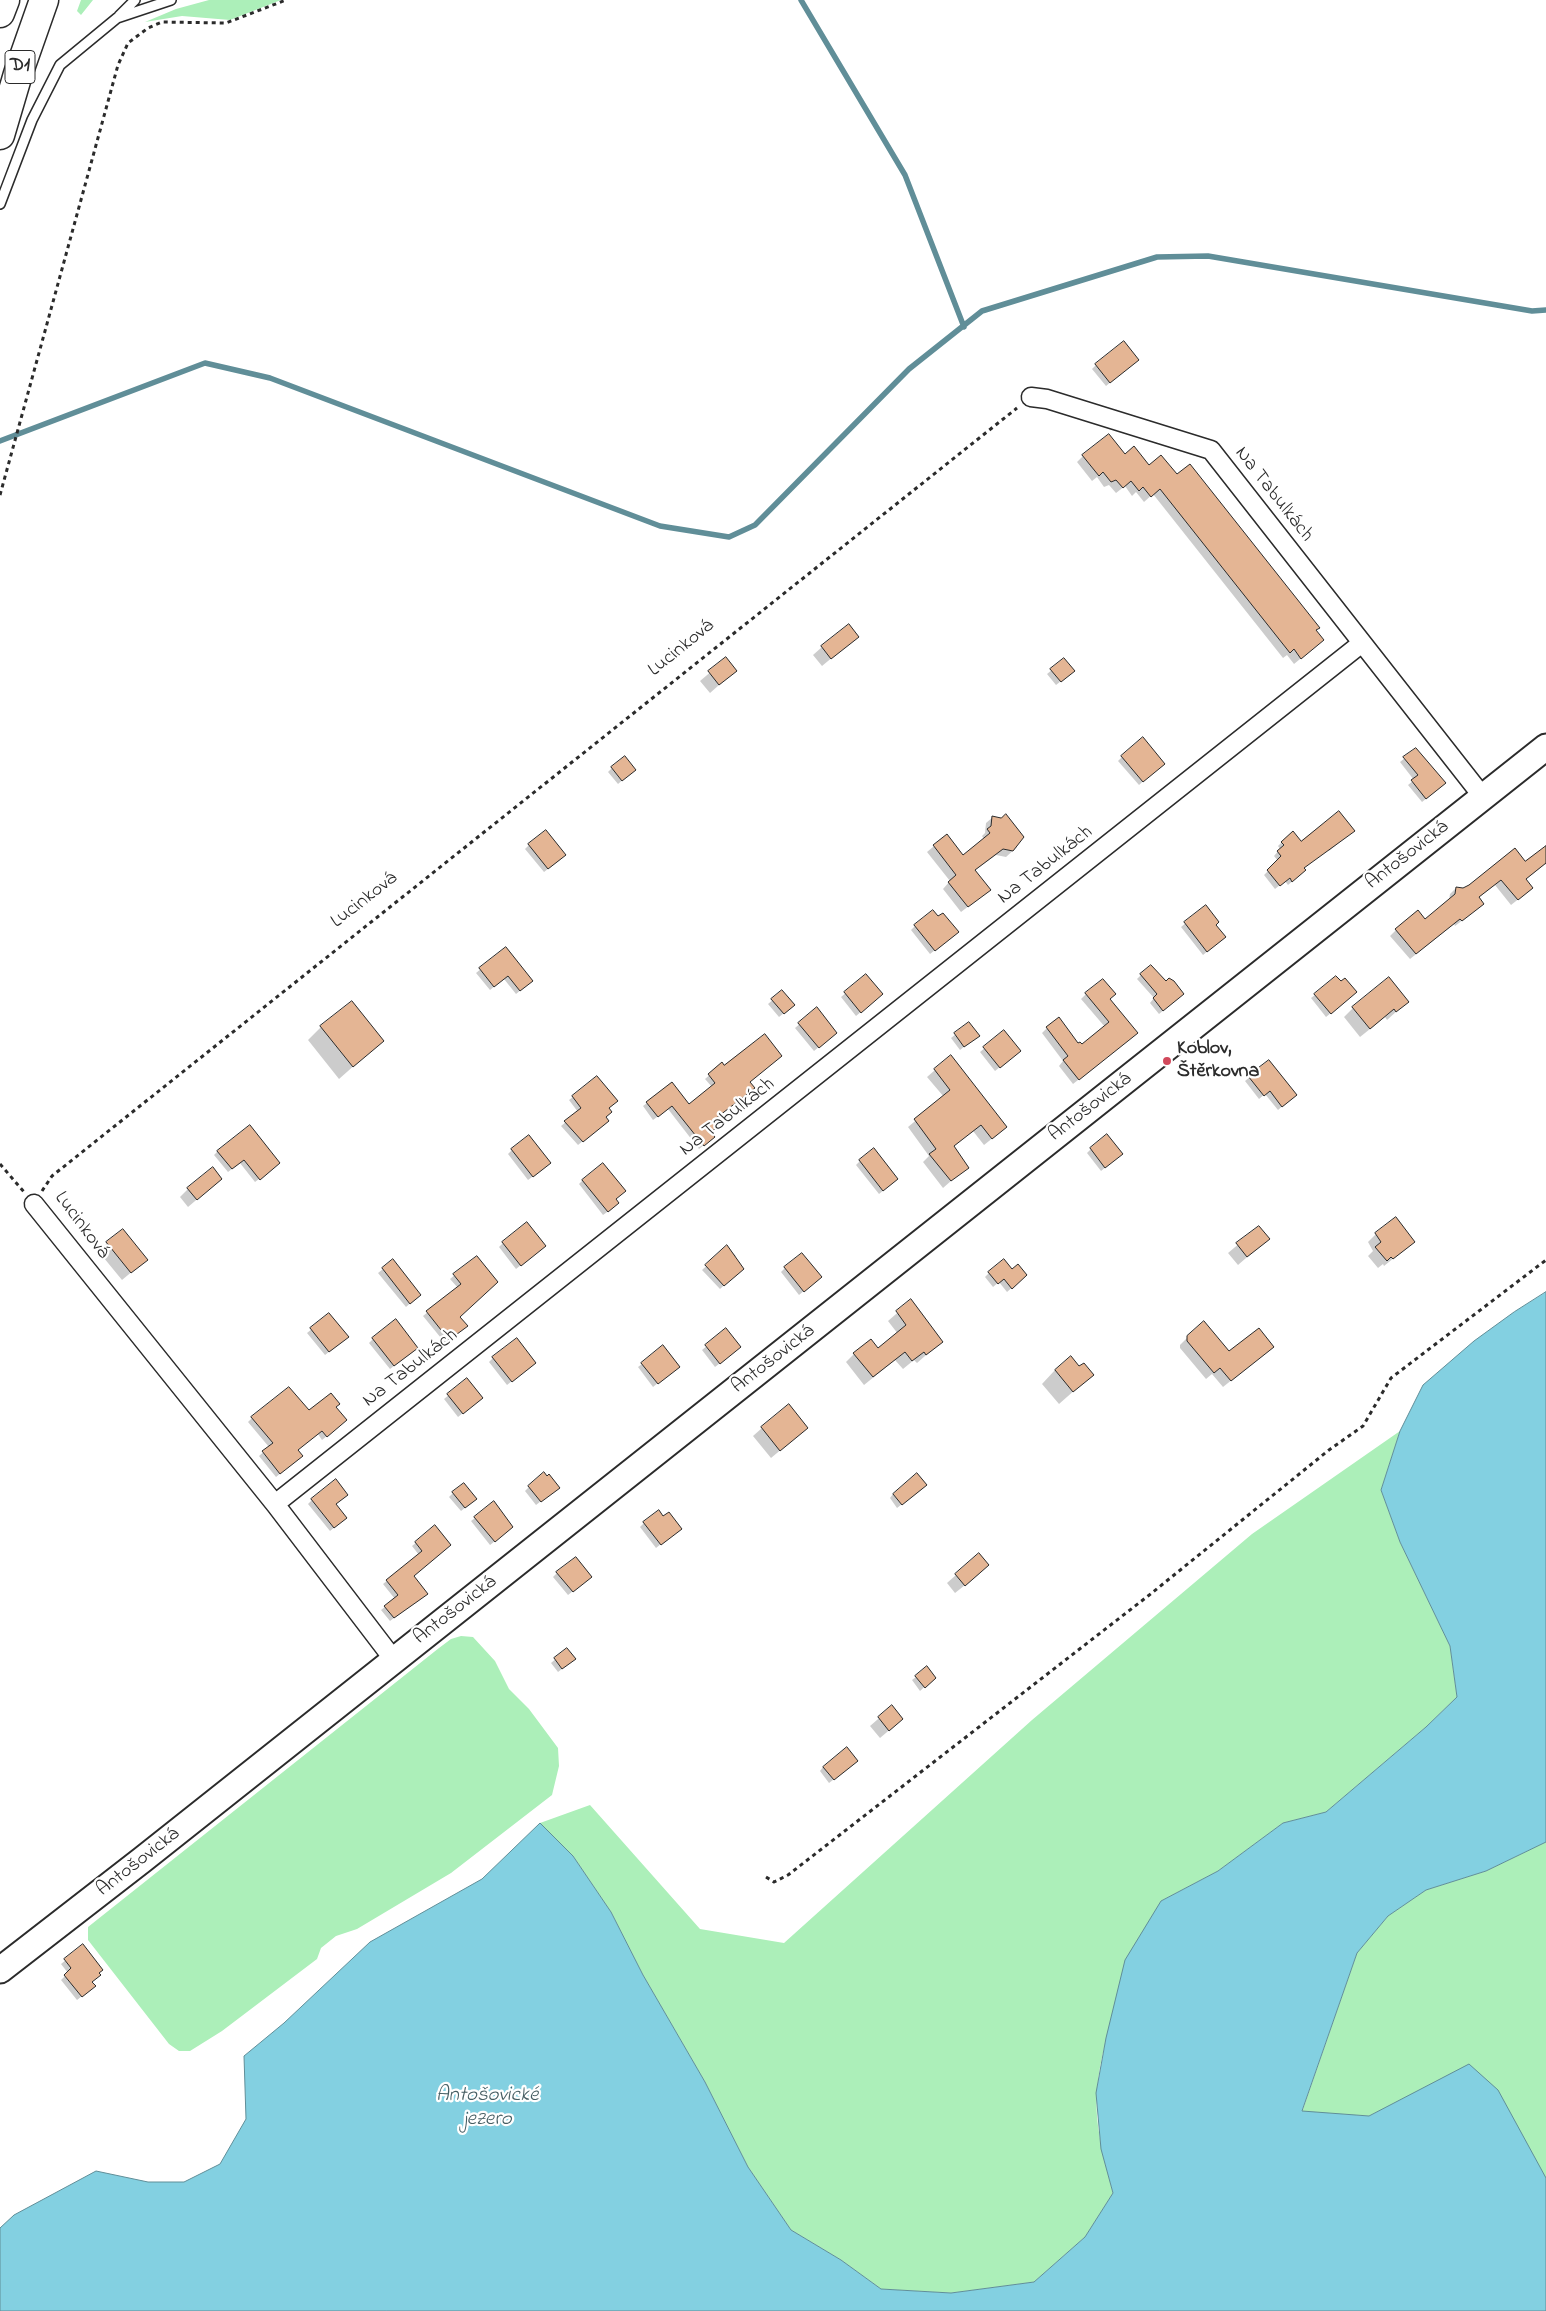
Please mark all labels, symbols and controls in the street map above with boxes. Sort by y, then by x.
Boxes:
road number: D1 [5,51,35,84]
street label: Na Tabulkách [1228,443,1318,547]
street label: Lucinková [644,615,720,683]
street label: Antošovická [1362,816,1454,896]
street label: Na Tabulkách [994,821,1098,911]
street label: Lucinková [327,867,403,935]
place label: Koblov, Štěrkovna [1177,1038,1259,1085]
marker: Koblov, Štěrkovna [1161,1055,1173,1067]
street label: Antošovická [1045,1068,1137,1148]
street label: Na Tabulkách [676,1073,780,1163]
street label: Lucinková [48,1188,114,1264]
street label: Antošovická [728,1320,820,1400]
street label: Na Tabulkách [359,1324,463,1414]
street label: Antošovická [410,1571,502,1651]
street label: Antošovická [93,1823,185,1903]
water label: Antošovické jezero [436,2084,538,2134]

